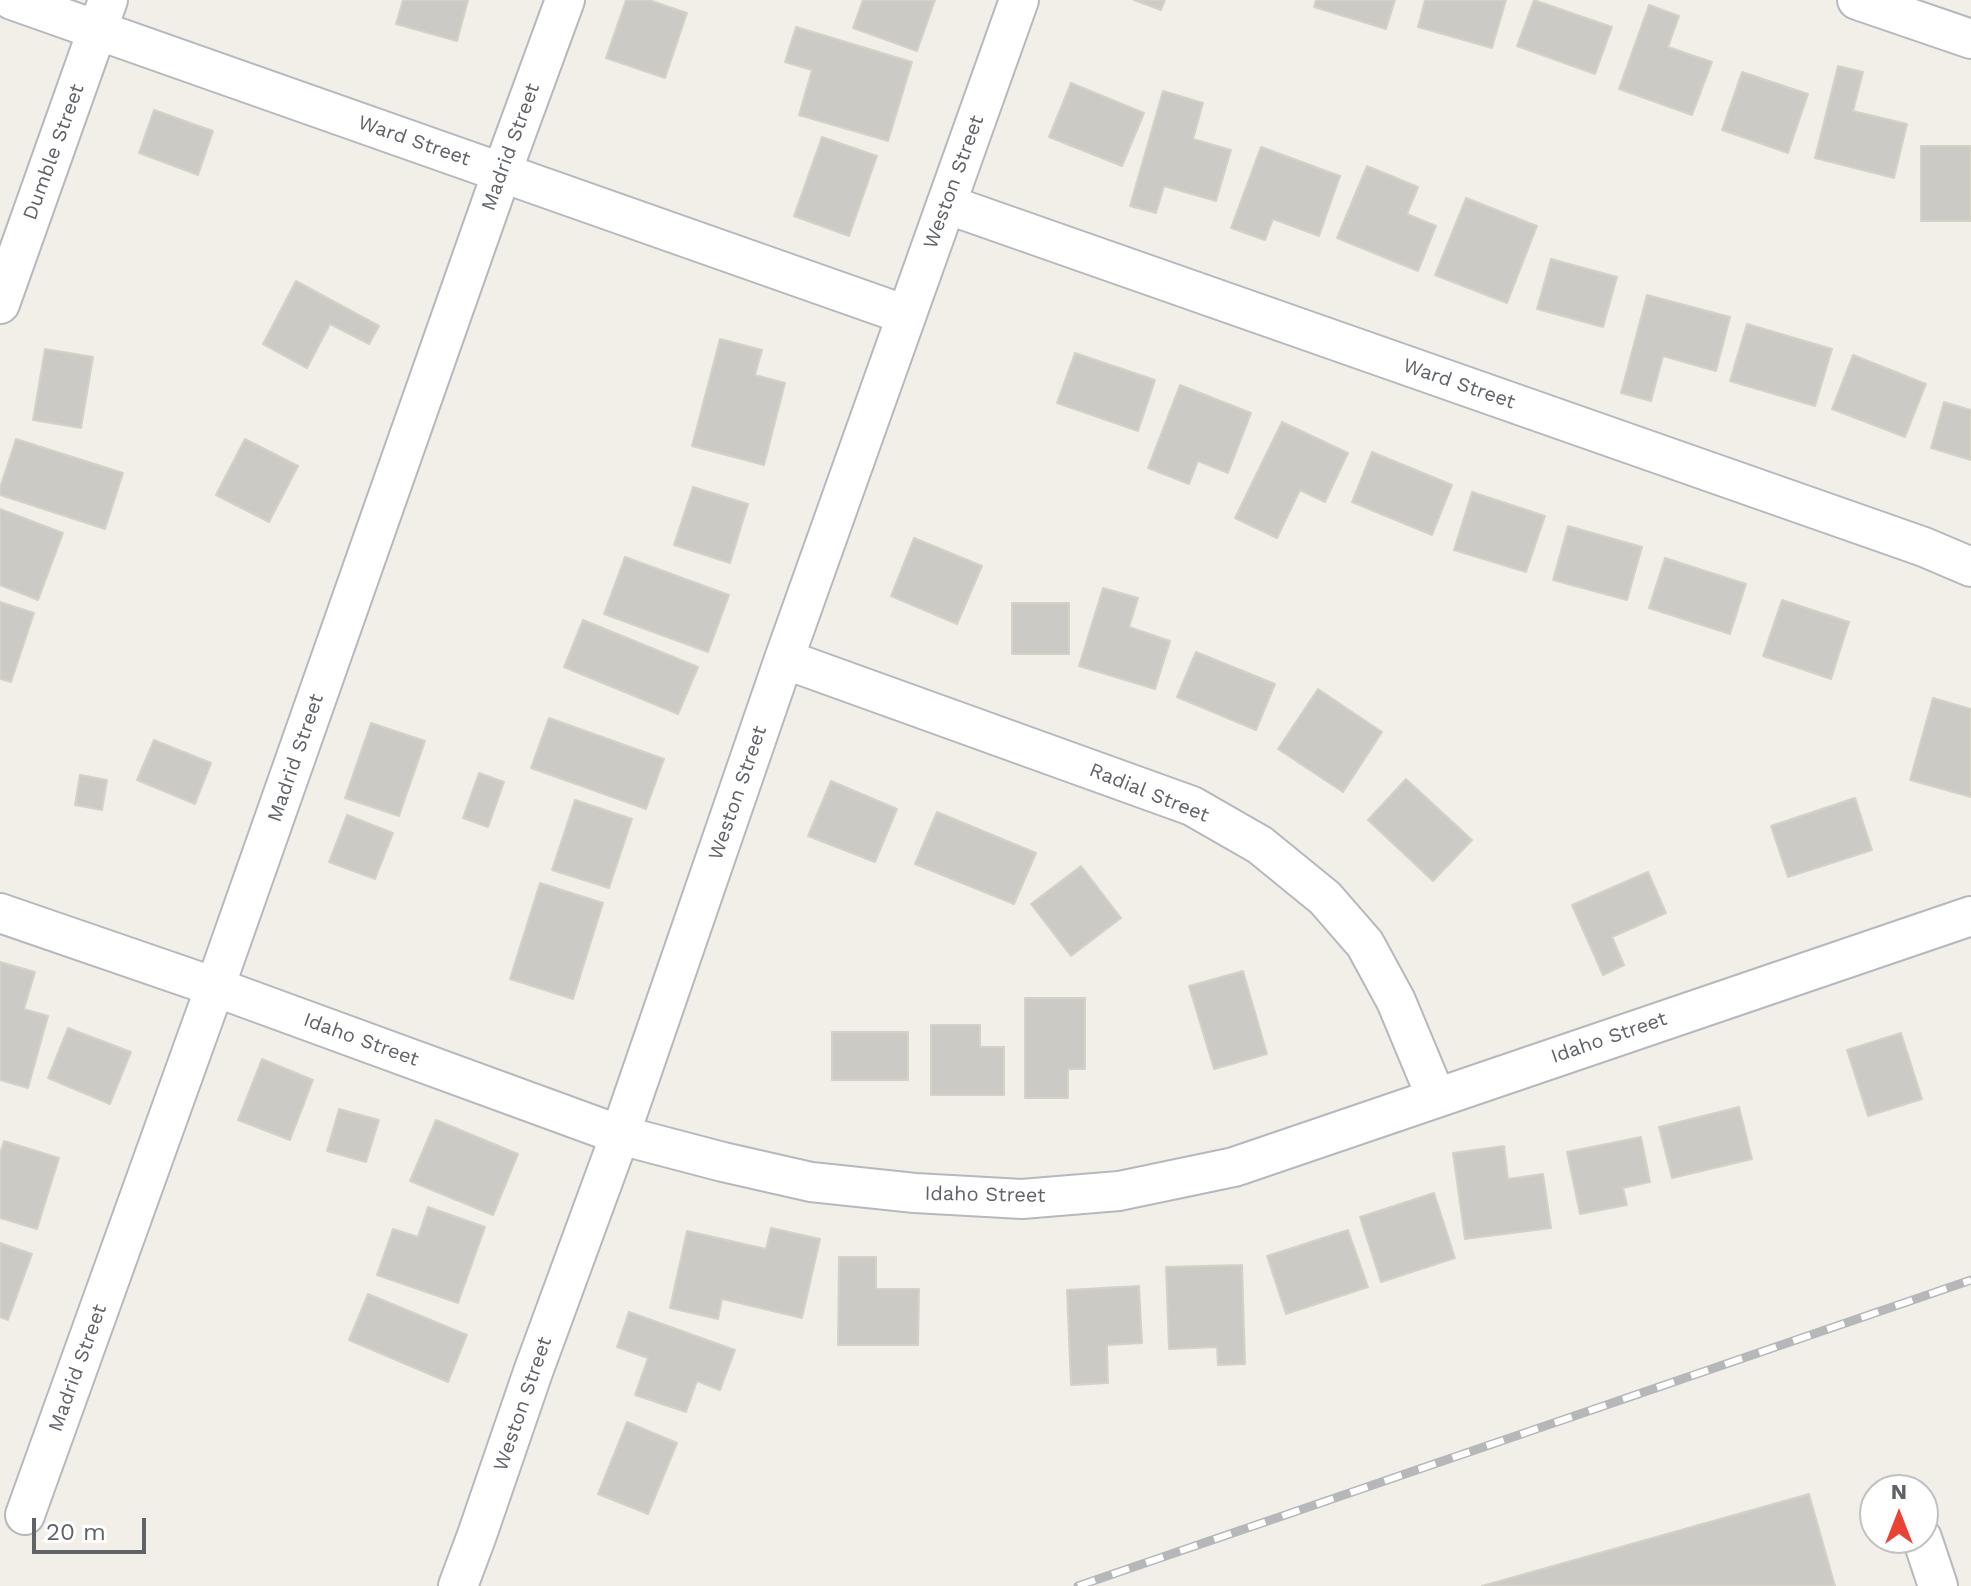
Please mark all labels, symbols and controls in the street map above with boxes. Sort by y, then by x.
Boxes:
street label: Madrid Street [477,80,545,214]
street label: Dumble Street [18,81,90,223]
street label: Ward Street [355,111,473,171]
street label: Weston Street [919,112,989,252]
street label: Ward Street [1400,354,1518,414]
street label: Madrid Street [263,691,329,825]
street label: Weston Street [704,723,772,863]
street label: Radial Street [1086,758,1212,828]
street label: Idaho Street [1548,1007,1670,1069]
street label: Idaho Street [300,1008,422,1072]
street label: Idaho Street [924,1182,1046,1208]
street label: Madrid Street [44,1301,112,1435]
street label: Weston Street [489,1334,557,1474]
north arrow [1859,1474,1939,1554]
text: N [1891,1479,1907,1504]
scale bar [36,1502,150,1552]
text: 20 m [46,1518,106,1546]

